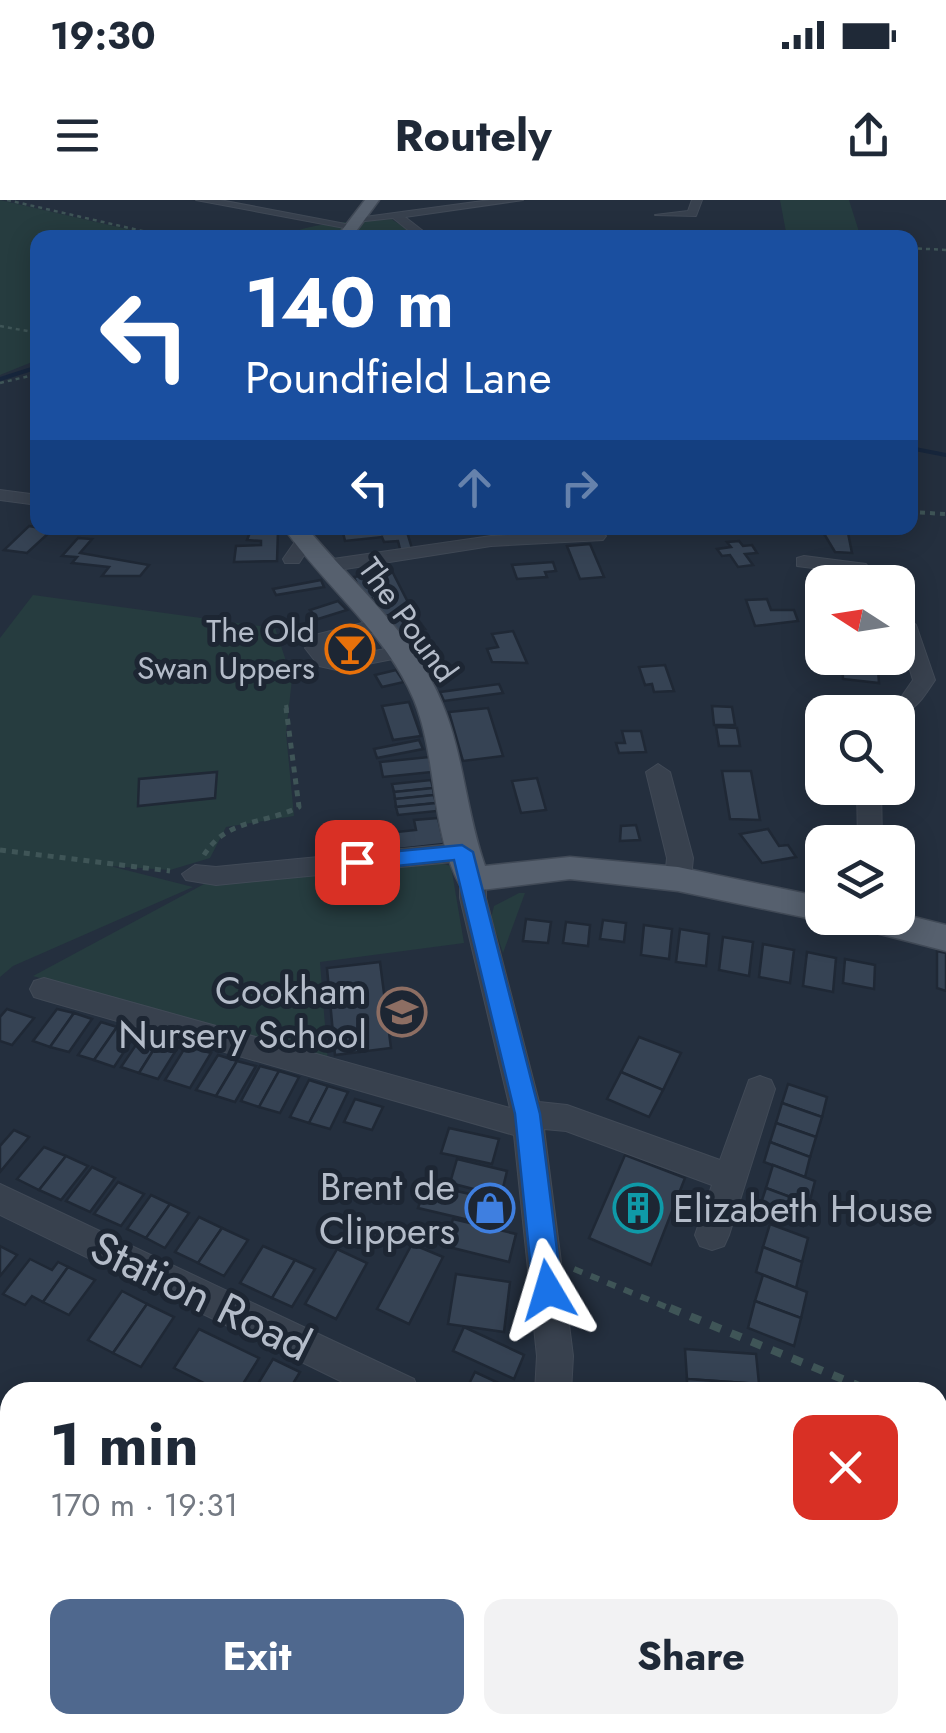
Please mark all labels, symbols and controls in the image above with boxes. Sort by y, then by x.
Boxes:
text: 19:30 [50,8,156,63]
text: Routely [394,103,552,168]
icon: menu [50,108,105,163]
icon: share [841,108,896,163]
text: 140 m [245,252,454,353]
icon: left [80,270,210,400]
text: Poundfield Lane [245,345,552,410]
icon: left [342,460,397,515]
icon: ahead [447,460,502,515]
icon: right [552,460,607,515]
street label: The Pound [347,548,469,692]
north arrow [805,565,915,675]
map controls [805,565,915,935]
place label: The Old Swan Uppers [137,608,315,691]
bar icon: The Old Swan Uppers [324,623,376,675]
button: search [805,695,915,805]
pin [315,820,400,905]
button: layers [805,825,915,935]
icon: arrive [330,835,385,890]
place label: Cookham Nursery School [118,963,367,1062]
school or university icon: Cookham Nursery School [376,986,428,1038]
place label: Brent de Clippers [319,1159,455,1258]
place label: Elizabeth House [673,1181,933,1236]
shop icon: Brent de Clippers [464,1182,516,1234]
building icon: Elizabeth House [612,1182,664,1234]
street label: Station Road [80,1215,322,1377]
position arrow [496,1238,600,1342]
text: 1 min [50,1401,199,1488]
button: close [793,1415,898,1520]
text: 170 m · 19:31 [50,1482,238,1528]
button: Exit [50,1599,464,1714]
button: Share [484,1599,898,1714]

